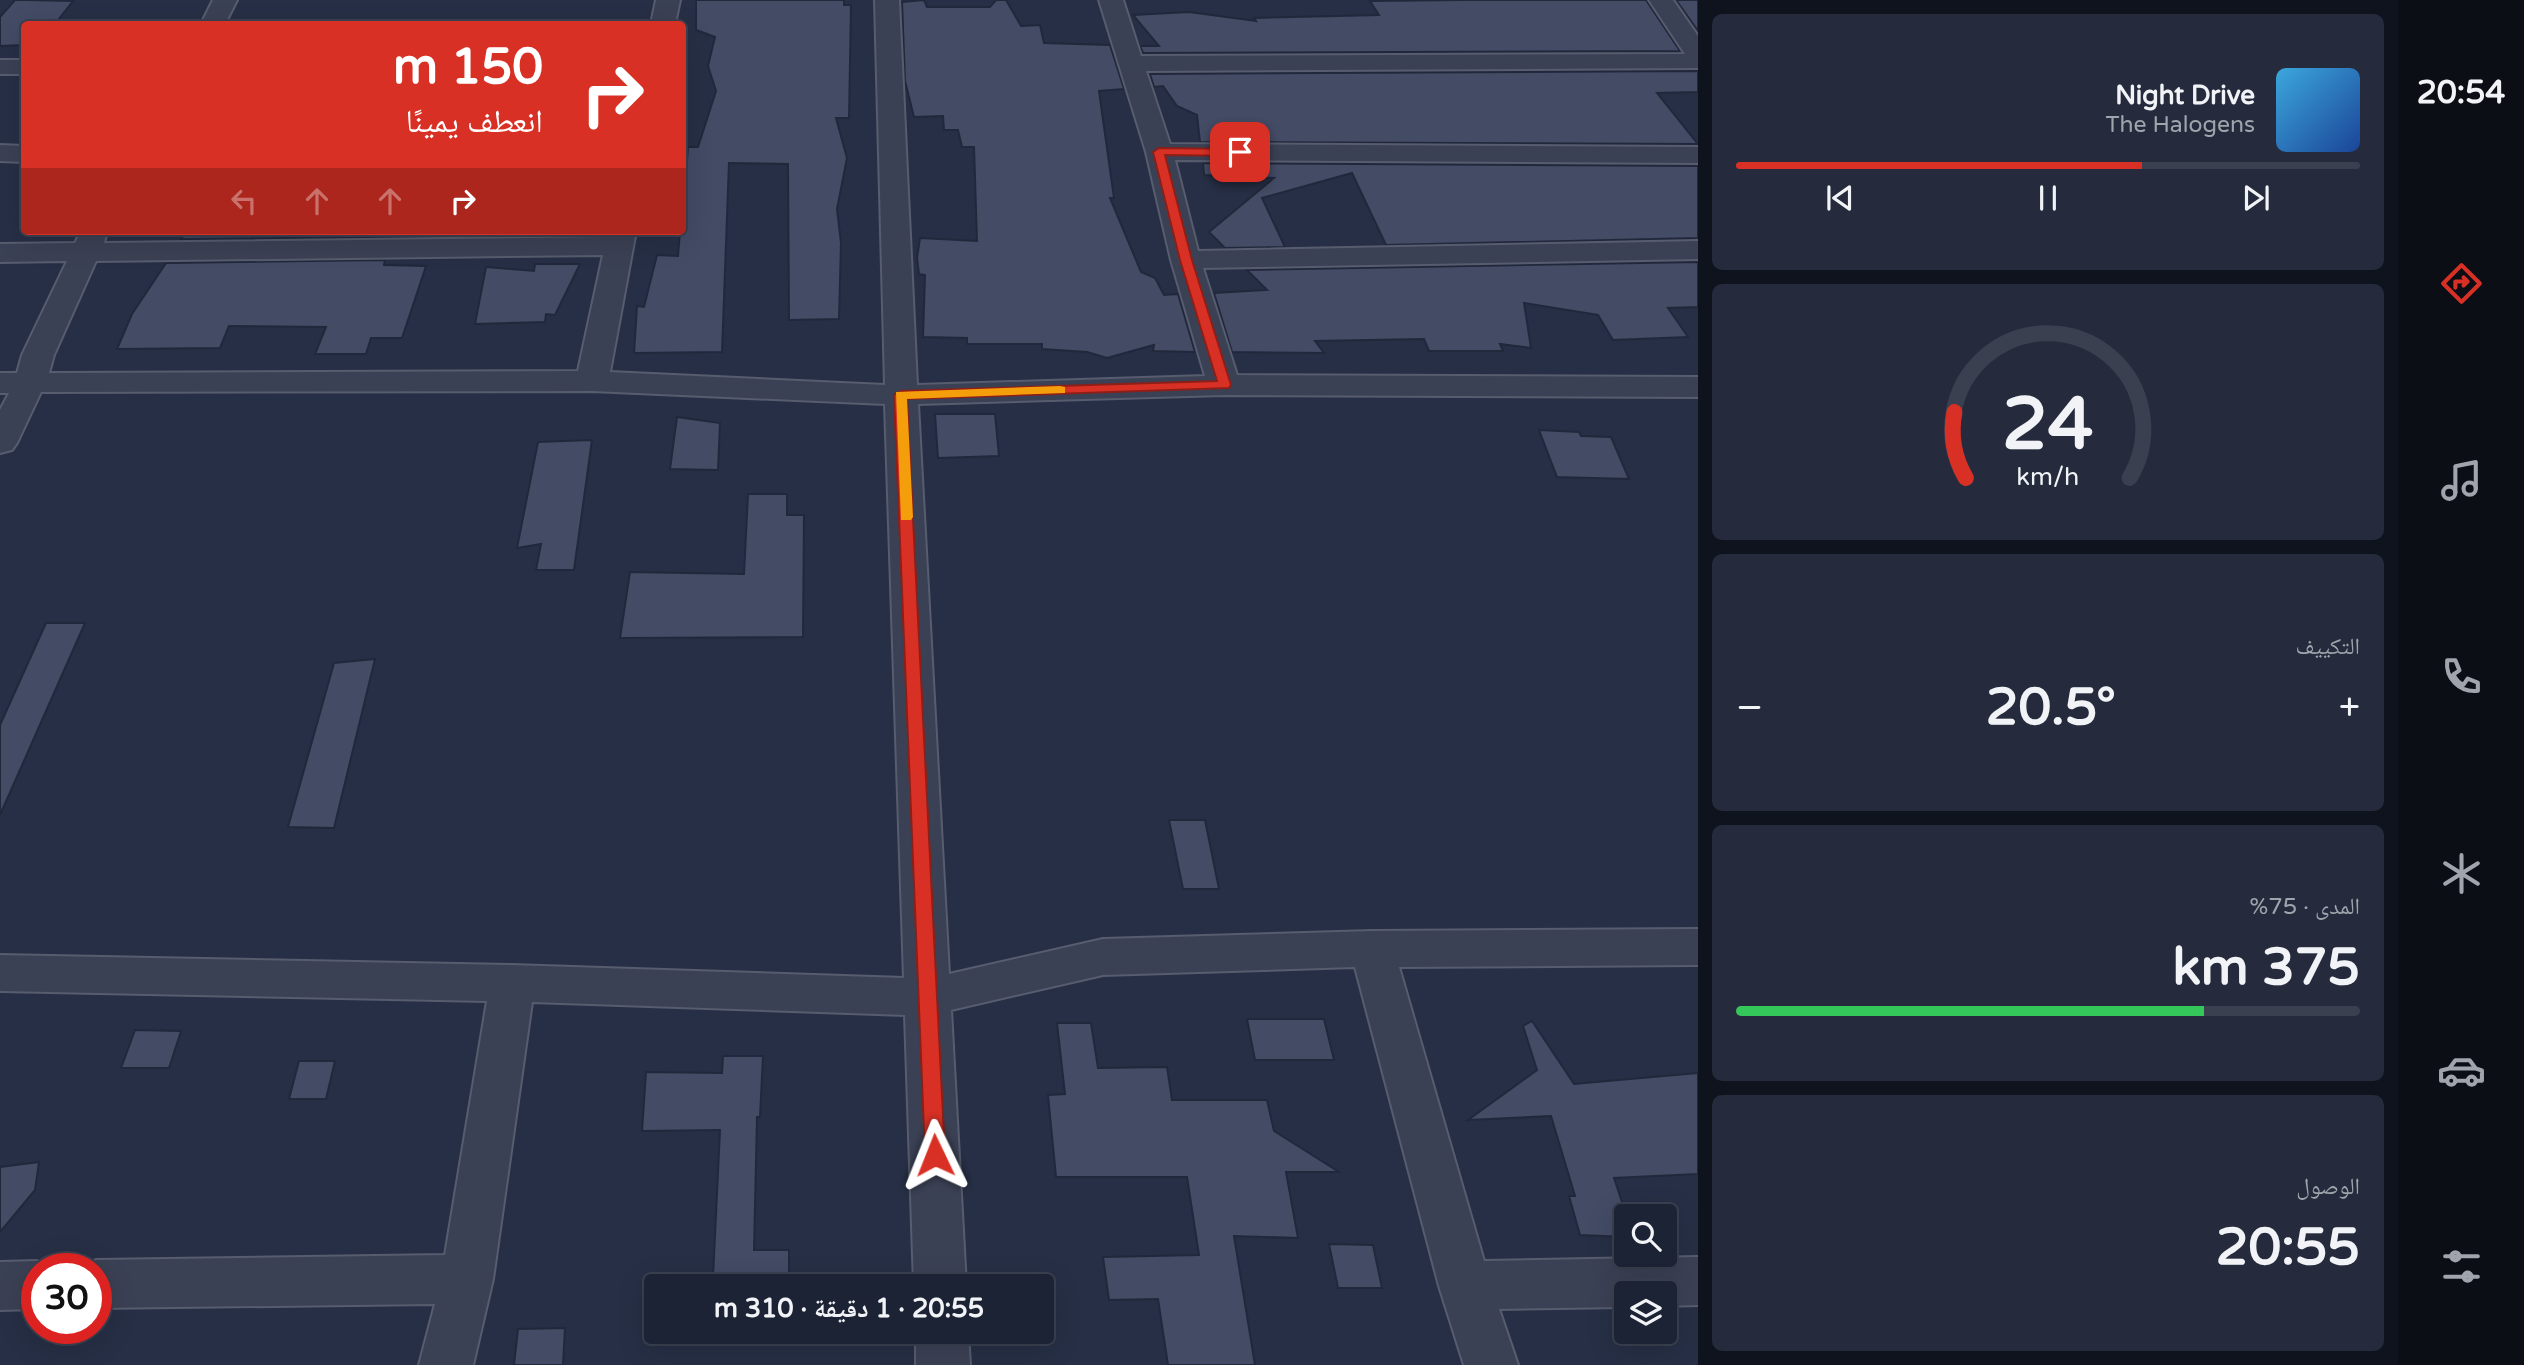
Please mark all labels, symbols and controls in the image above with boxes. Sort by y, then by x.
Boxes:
text: 150 m [393,38,543,97]
icon: right [567,49,658,140]
text: 20:54 [2417,74,2505,112]
text: Night Drive [2115,80,2255,111]
text: انعطف يمينًا [406,103,543,141]
text: The Halogens [2106,111,2255,139]
pin [1210,122,1270,182]
icon: arrive [1221,133,1259,171]
icon: previous [1821,179,1859,217]
icon: pause [2029,179,2067,217]
icon: next [2237,179,2275,217]
icon: left [225,182,263,220]
icon: ahead [298,182,336,220]
icon: ahead [371,182,409,220]
icon: right [444,182,482,220]
icon: directions [2437,259,2486,308]
text: 24 [2002,382,2094,470]
icon: music [2437,456,2486,505]
text: km/h [2017,462,2079,492]
text: التكييف [2295,633,2360,661]
icon: phone [2437,652,2486,701]
text: 20.5° [1986,676,2116,739]
text: − [1736,685,1763,731]
text: + [2339,685,2360,731]
icon: climate [2437,849,2486,898]
text: المدى · 75% [2249,893,2360,921]
text: 375 km [2172,936,2360,999]
icon: car [2437,1046,2486,1095]
position arrow [898,1118,972,1192]
text: الوصول [2296,1173,2360,1201]
map controls [1614,1204,1677,1344]
button: search [1614,1204,1677,1267]
text: 20:55 [2216,1216,2360,1279]
icon: filters [2437,1242,2486,1291]
speed limit sign: 30 [21,1253,112,1344]
button: layers [1614,1281,1677,1344]
text: 20:55 · 1 دقيقة · 310 m [714,1293,984,1324]

